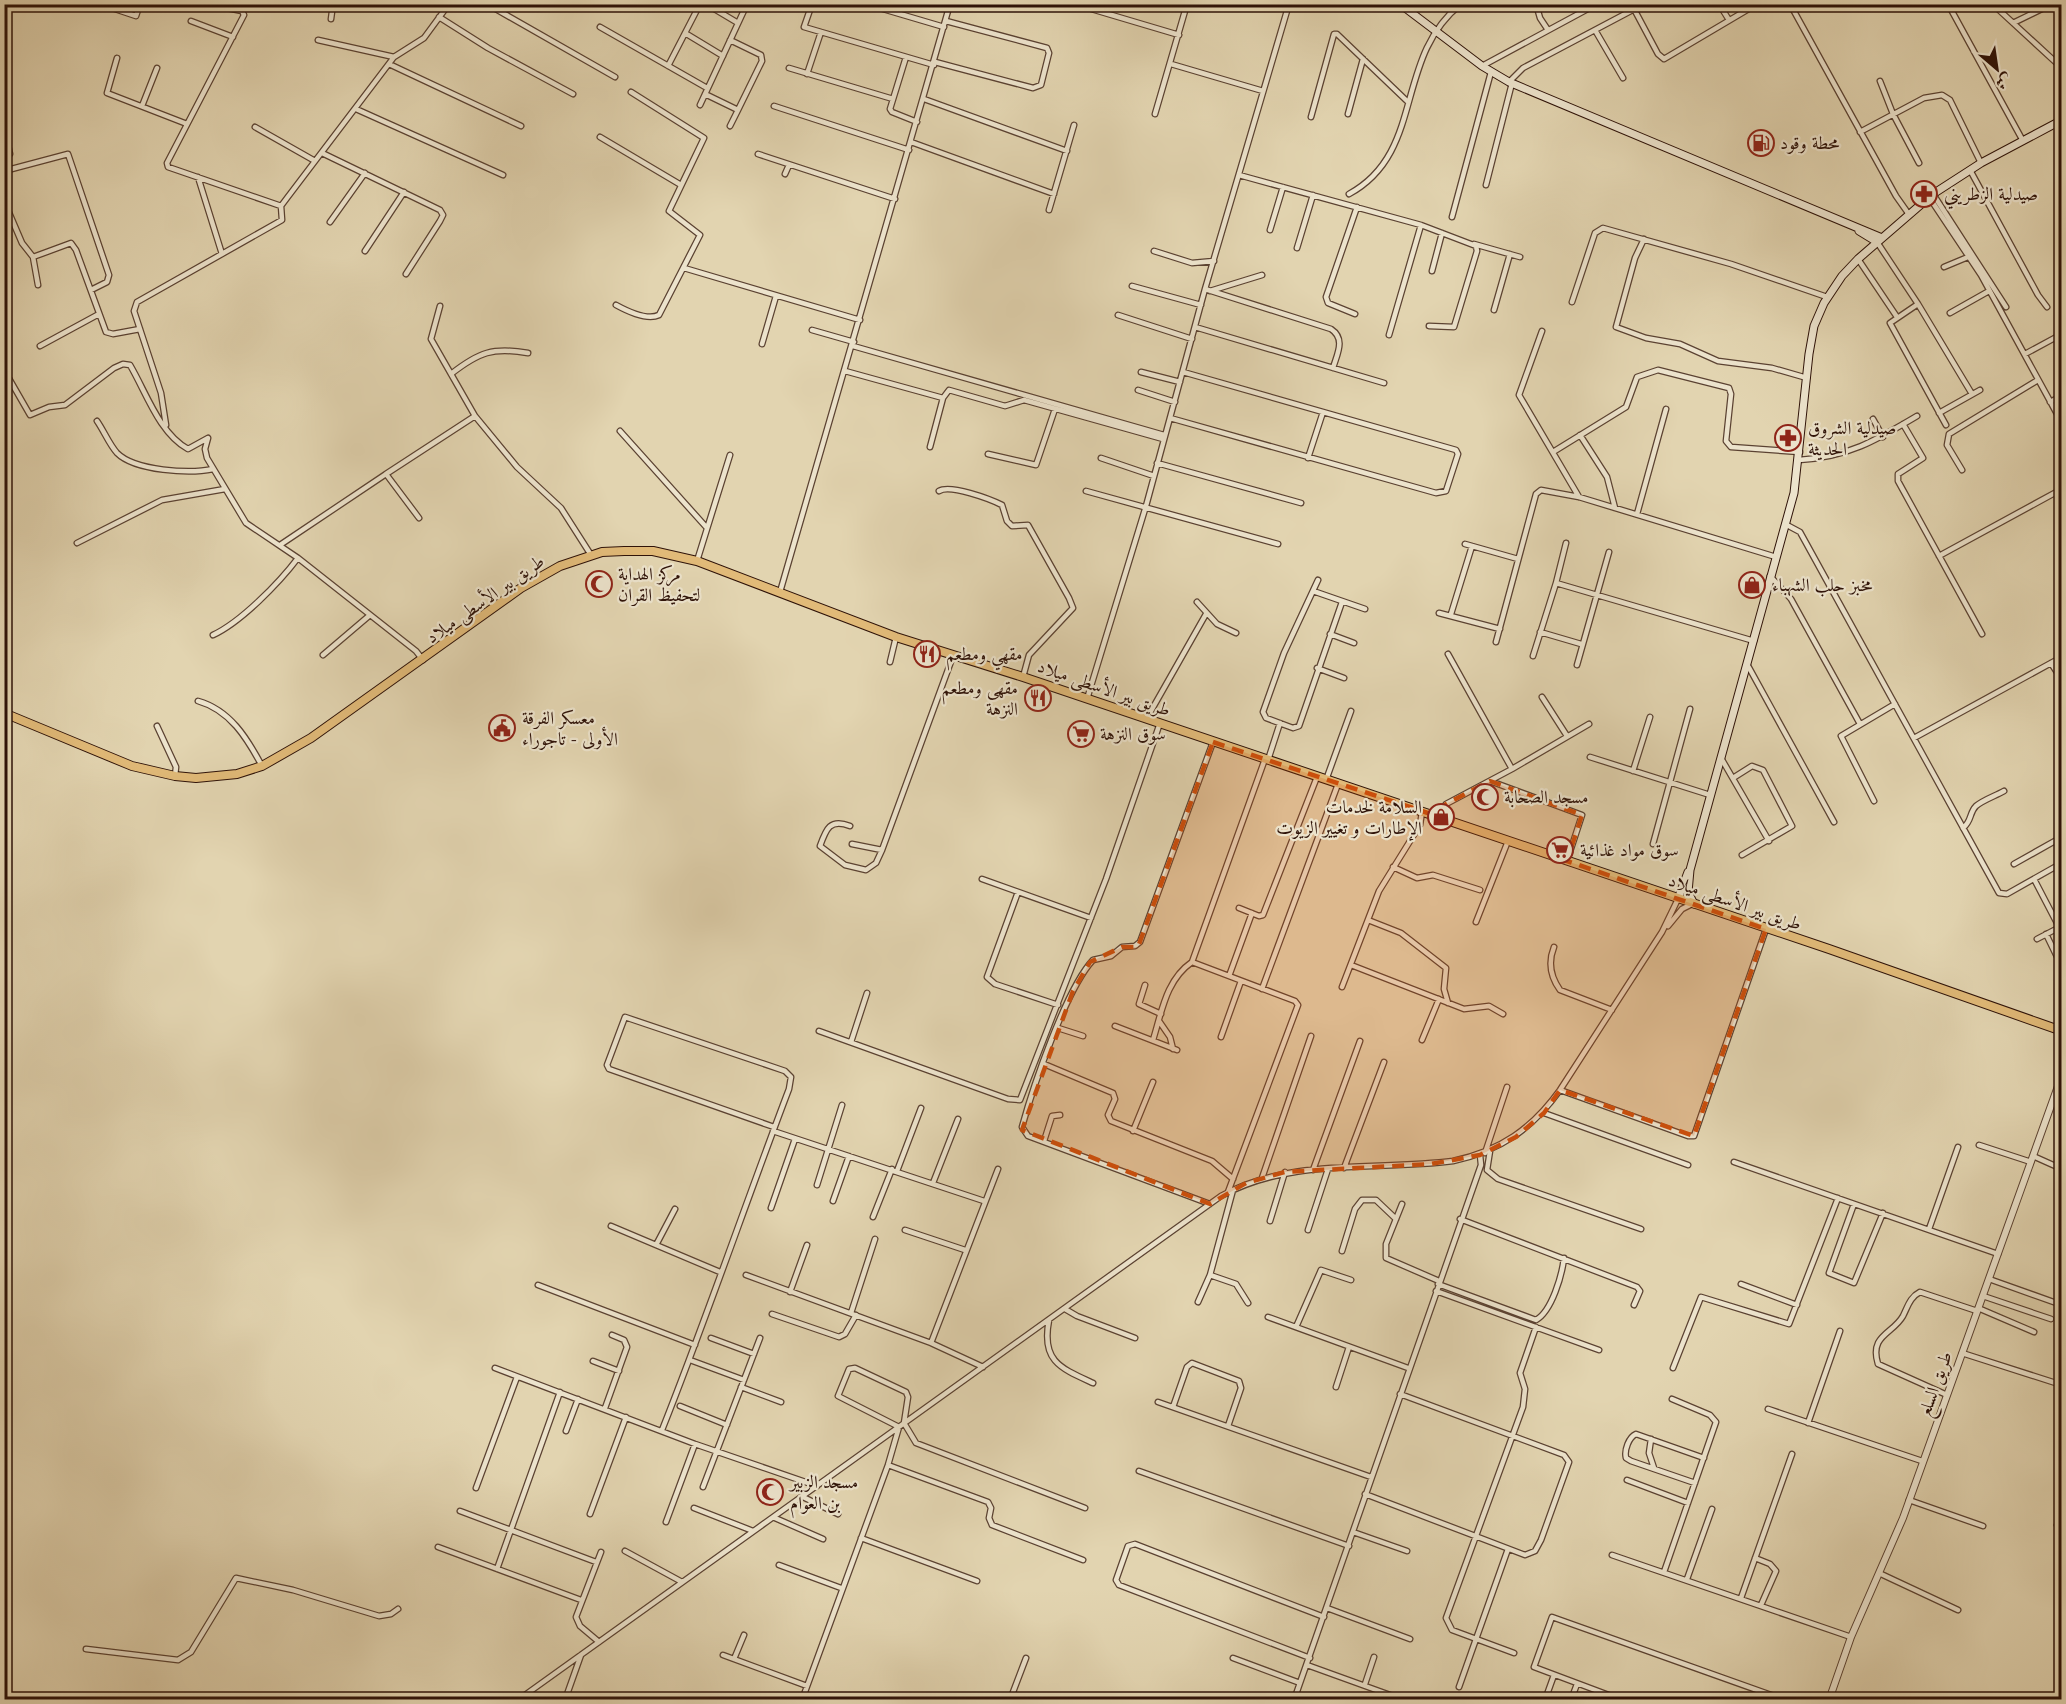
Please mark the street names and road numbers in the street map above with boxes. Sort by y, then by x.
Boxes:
street label: طريق بير الأسطى ميلاد [420,548,549,649]
street label: طريق بير الأسطى ميلاد [1034,653,1174,722]
street label: طريق بير الأسطى ميلاد [1665,867,1805,936]
street label: طريق السلع [1916,1349,1962,1421]

